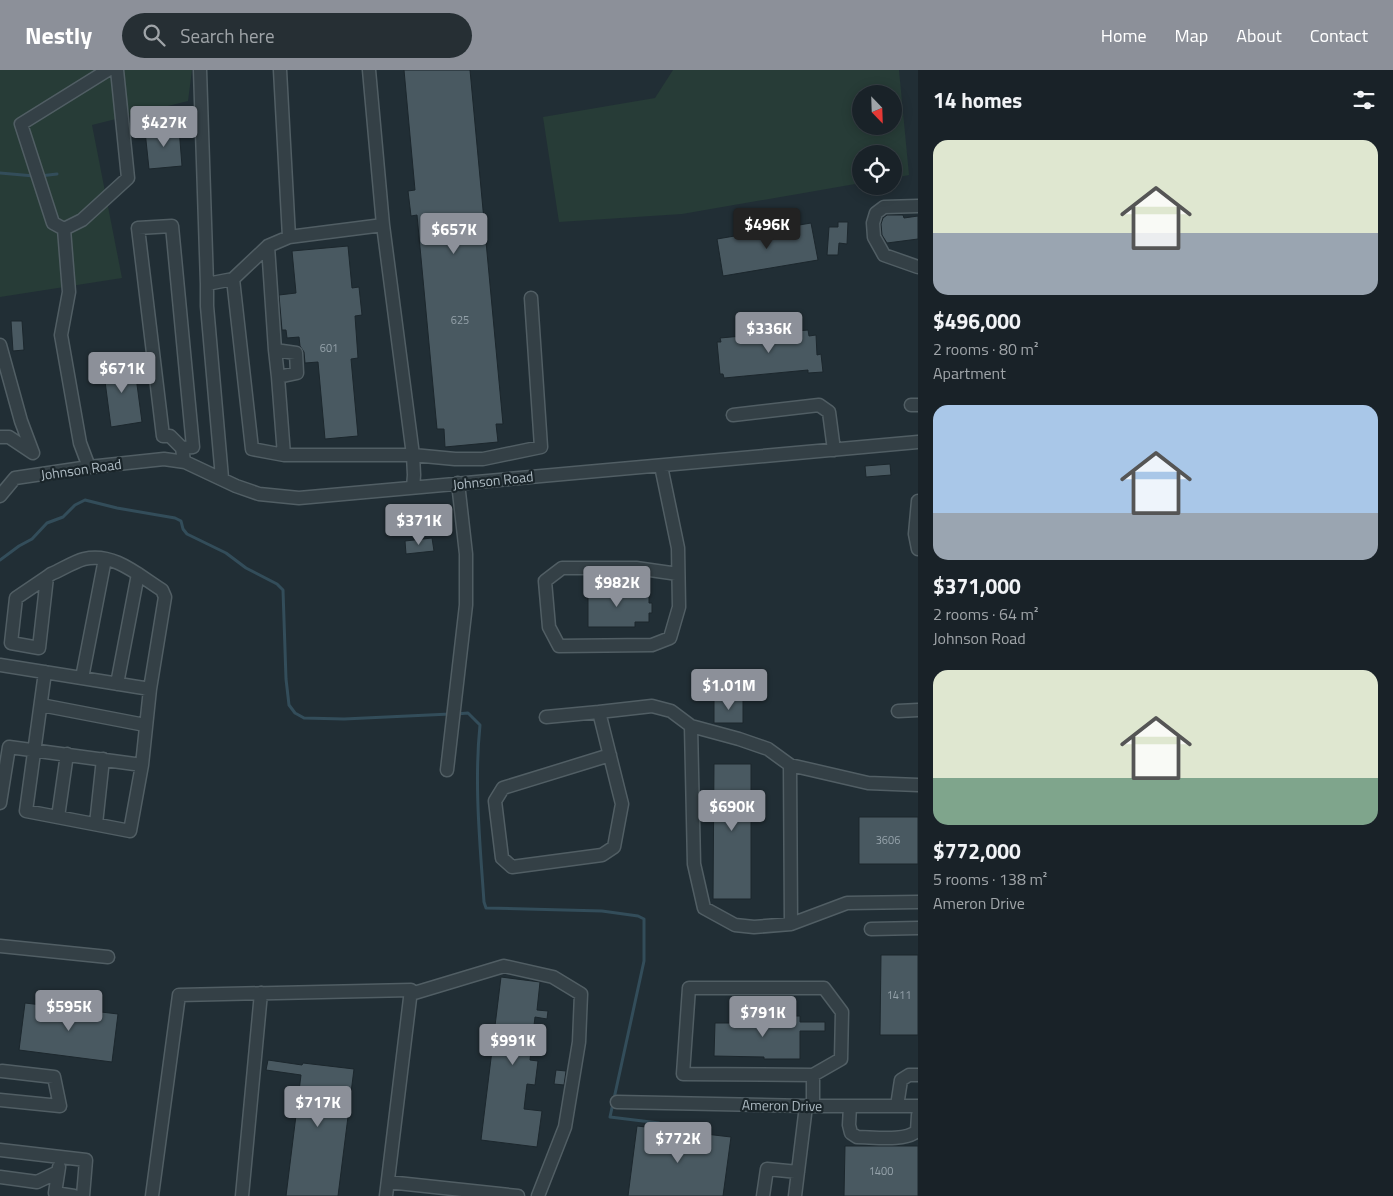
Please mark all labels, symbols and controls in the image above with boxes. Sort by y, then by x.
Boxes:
search box [122,13,472,58]
text: Nestly [25,17,92,53]
icon: search [140,21,168,49]
text: Search here [180,21,275,50]
text: Home [1101,22,1147,49]
text: Map [1175,22,1208,49]
text: About [1236,22,1282,49]
text: Contact [1310,22,1368,49]
text: 14 homes [933,84,1022,116]
north arrow [852,85,902,135]
map controls [852,85,902,195]
icon: filters [1350,86,1378,114]
pin: $427K [129,106,199,148]
text: $427K [141,110,187,134]
button: locate [852,145,902,195]
icon: home [1111,173,1201,263]
pin: $496K [732,208,802,250]
pin: $657K [419,212,489,255]
text: $496K [744,212,790,236]
text: $657K [431,217,477,241]
text: $496,000 [933,305,1021,337]
house number: 625 [451,312,469,328]
pin: $336K [734,312,804,354]
text: $336K [746,316,792,340]
text: 2 rooms · 80 m² [933,337,1038,361]
house number: 601 [320,340,338,356]
pin: $671K [87,352,157,394]
text: $671K [99,356,145,380]
text: Apartment [933,361,1006,385]
icon: home [1111,438,1201,528]
street label: Johnson Road [39,453,123,485]
street label: Johnson Road [452,465,534,495]
pin: $371K [384,504,454,546]
text: $371K [396,508,442,532]
pin: $982K [582,566,652,608]
text: $982K [594,570,640,594]
text: $371,000 [933,570,1021,602]
text: 2 rooms · 64 m² [933,602,1038,626]
text: Johnson Road [933,626,1026,650]
pin: $1.01M [688,668,770,711]
text: $1.01M [702,673,756,697]
icon: home [1111,703,1201,793]
pin: $690K [697,790,767,832]
text: $690K [709,794,755,818]
house number: 3606 [876,832,900,848]
text: $772,000 [933,835,1021,867]
text: 5 rooms · 138 m² [933,867,1047,891]
text: Ameron Drive [933,891,1025,915]
house number: 1411 [887,987,911,1003]
pin: $595K [34,990,104,1032]
text: $595K [46,994,92,1018]
pin: $791K [728,996,798,1038]
text: $791K [740,1000,786,1024]
pin: $991K [478,1024,548,1066]
text: $991K [490,1028,536,1052]
pin: $717K [283,1086,353,1128]
text: $717K [295,1090,341,1114]
street label: Ameron Drive [742,1094,822,1116]
pin: $772K [643,1122,713,1164]
text: $772K [655,1126,701,1150]
house number: 1400 [869,1163,893,1179]

